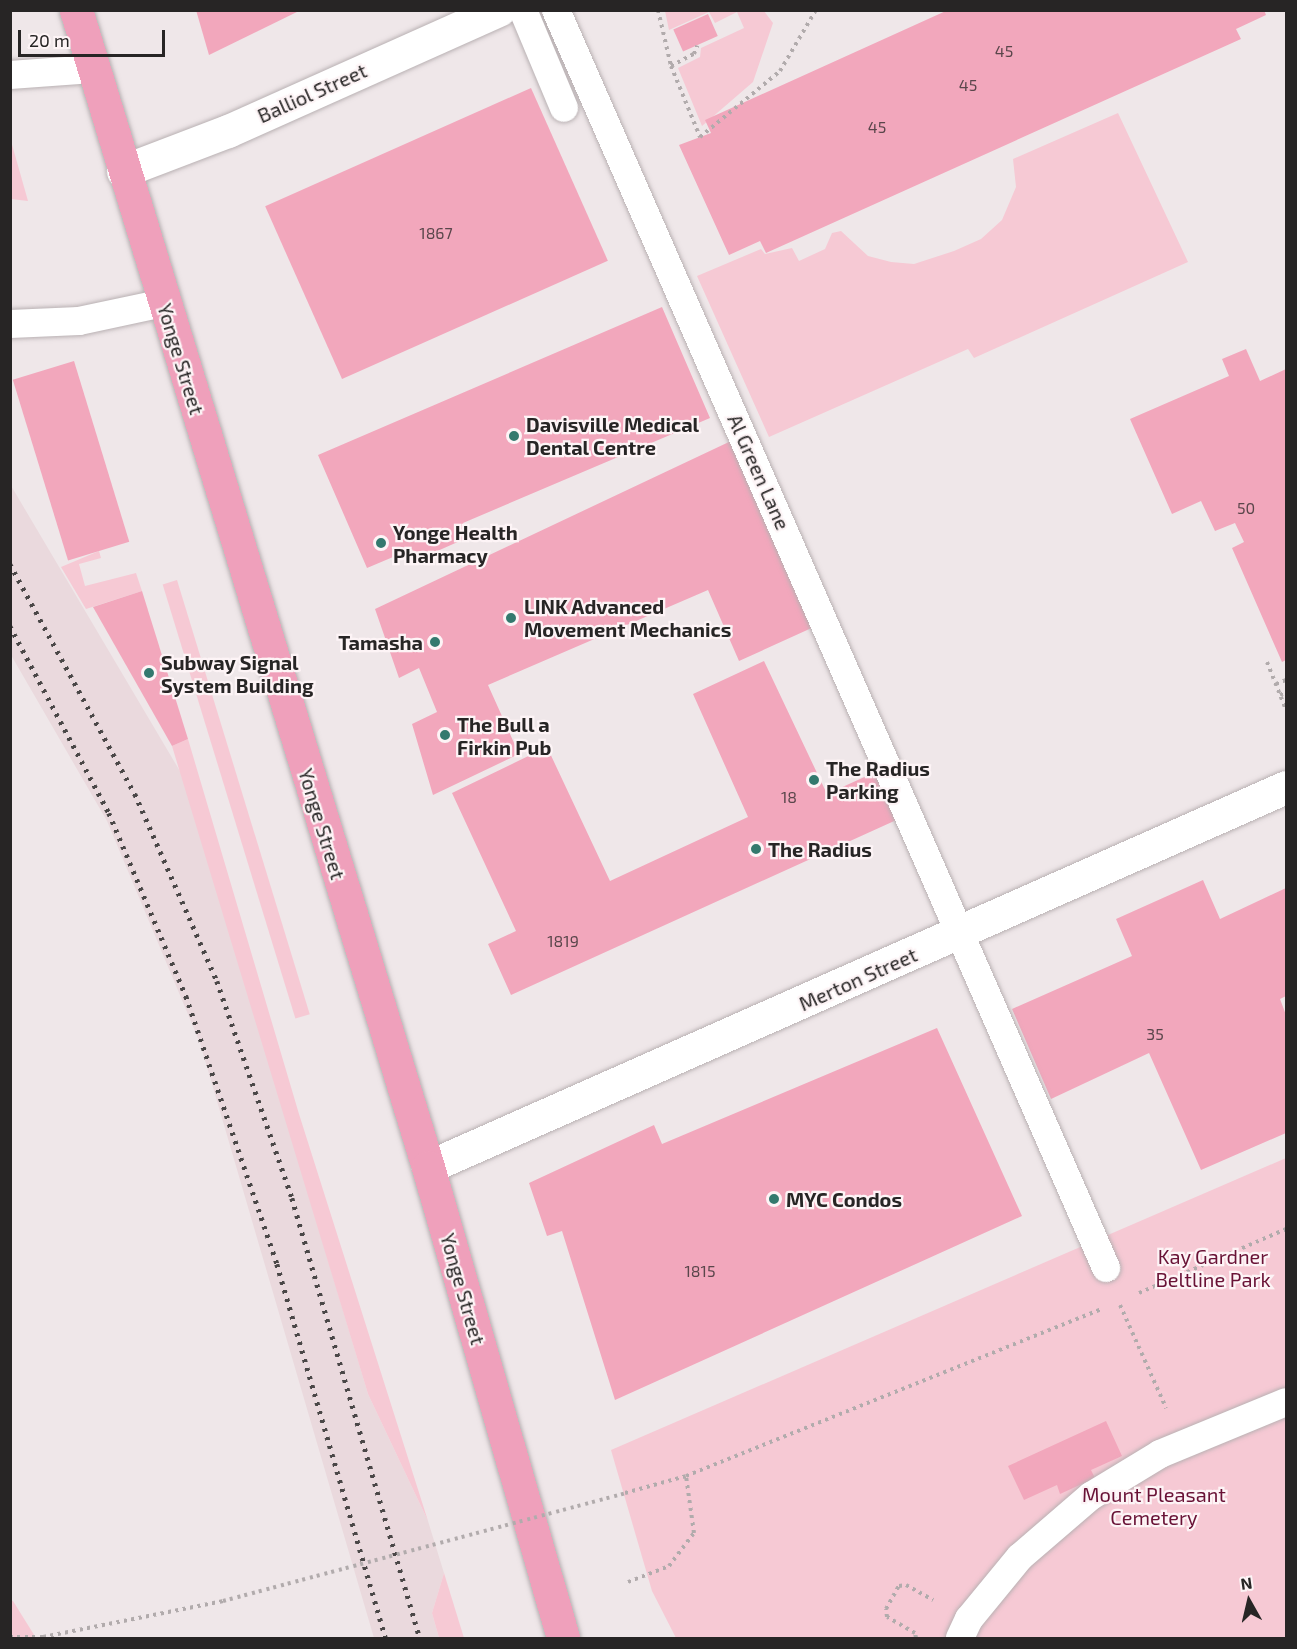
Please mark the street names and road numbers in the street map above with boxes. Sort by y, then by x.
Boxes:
street label: Balliol Street [253,58,371,128]
street label: Yonge Street [153,301,209,417]
street label: Al Green Lane [723,410,795,534]
street label: Yonge Street [294,766,350,882]
street label: Merton Street [795,942,921,1016]
street label: Yonge Street [436,1230,490,1348]

